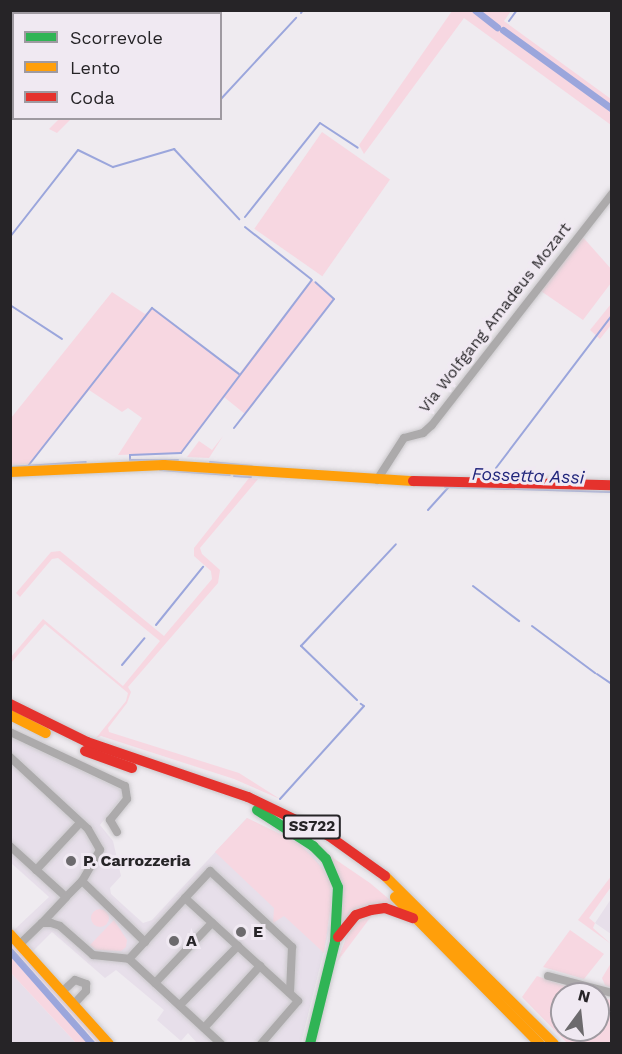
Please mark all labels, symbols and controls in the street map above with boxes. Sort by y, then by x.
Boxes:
legend [12,12,222,120]
text: Scorrevole [70,27,163,48]
text: Lento [70,57,120,78]
text: Coda [70,87,115,108]
street label: Via Wolfgang Amadeus Mozart [414,219,576,417]
water label: Fossetta Assi [471,463,585,489]
road number: SS722 [282,815,342,839]
place label: P. Carrozzeria [83,851,190,871]
marker: P. Carrozzeria [64,854,78,868]
place label: E [253,922,263,942]
marker: E [234,925,248,939]
place label: A [186,931,197,951]
marker: A [167,934,181,948]
north arrow [550,982,610,1042]
text: N [576,985,592,1007]

